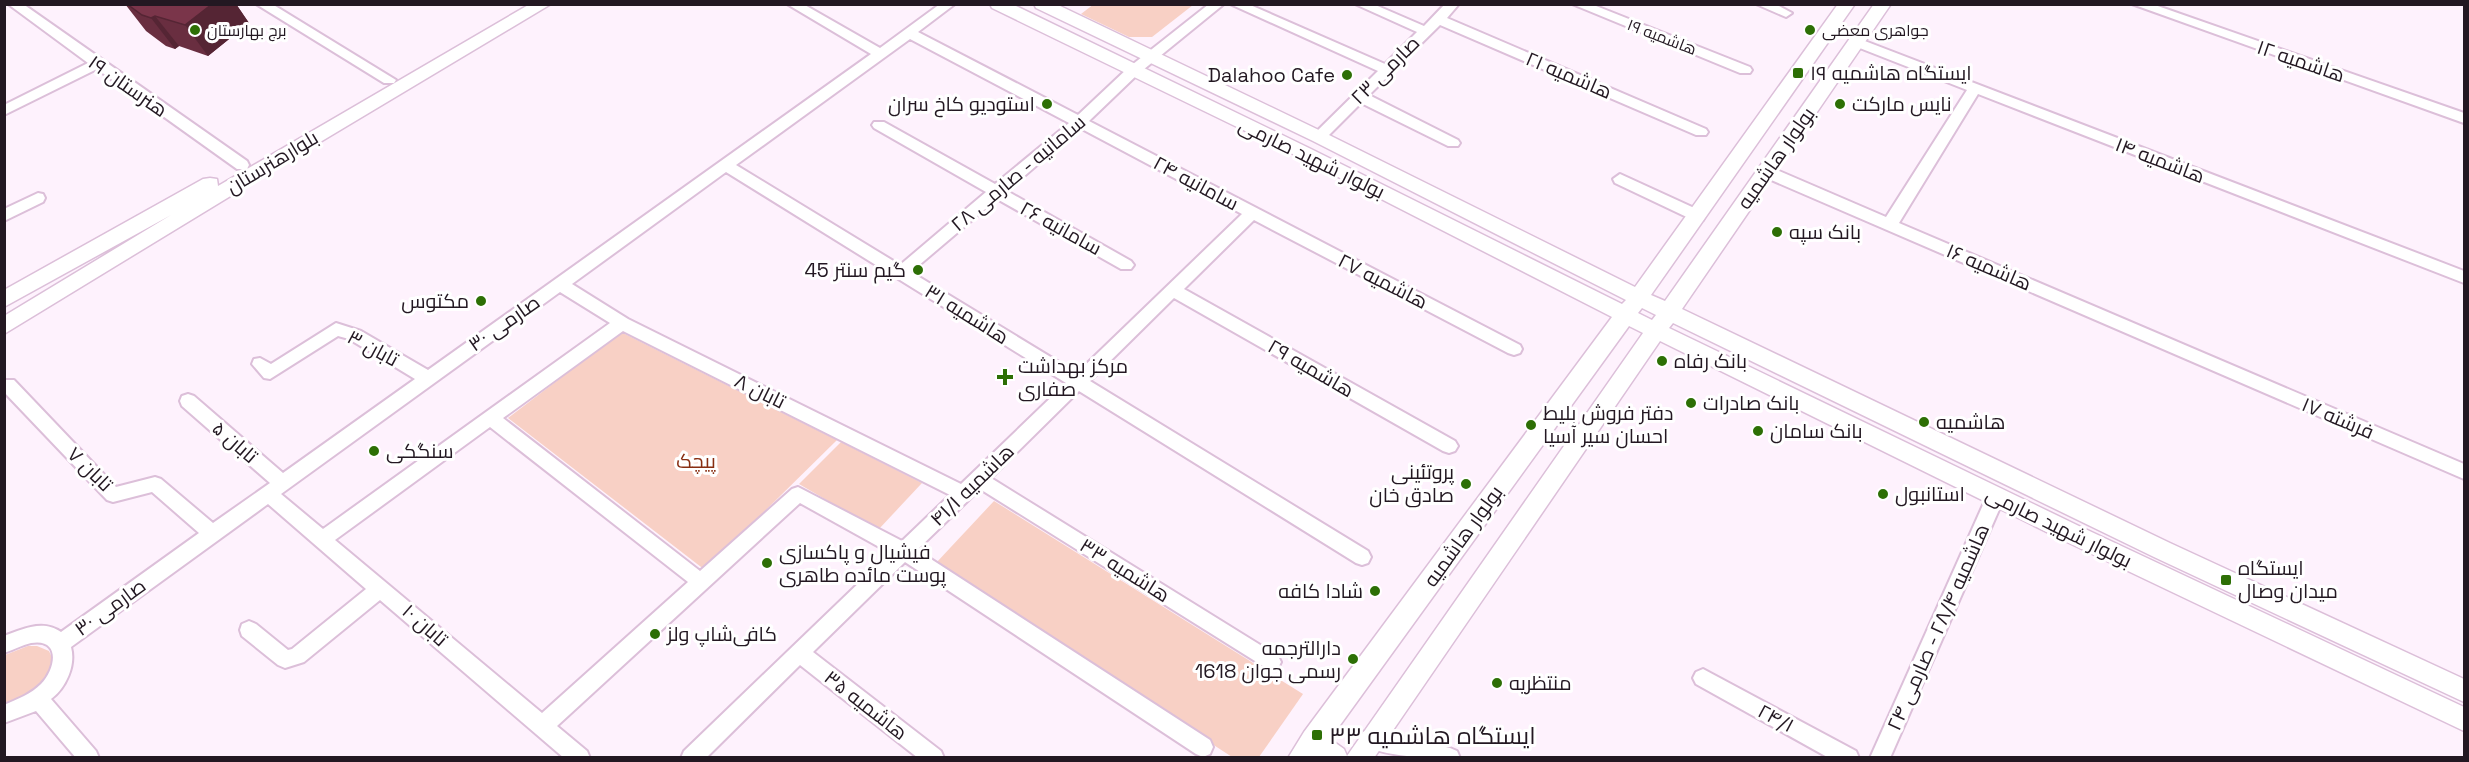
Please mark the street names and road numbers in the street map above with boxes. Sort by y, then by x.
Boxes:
street label: هاشمیه ۱۹ [1624,14,1700,60]
street label: صارمی ۲۳ [1345,30,1425,110]
street label: هاشمیه ۱۲ [2254,34,2348,88]
street label: هاشمیه ۲۱ [1522,45,1616,105]
street label: هنرستان ۱۹ [83,49,173,123]
street label: بولوار هاشمیه [1731,102,1821,214]
street label: سامانیه - صارمی ۲۸ [945,109,1091,237]
street label: بولوار شهید صارمی [1235,111,1389,205]
street label: بلوارهنرستان [221,124,323,200]
street label: هاشمیه ۱۴ [2111,131,2209,189]
street label: سامانیه ۲۴ [1149,150,1243,216]
street label: سامانیه ۲۶ [1016,195,1106,261]
street label: هاشمیه ۱۶ [1942,237,2036,297]
street label: هاشمیه ۲۷ [1334,247,1432,315]
street label: هاشمیه ۳۱ [920,278,1014,350]
street label: صارمی ۳۰ [463,289,545,357]
street label: تابان ۳ [343,324,404,373]
street label: هاشمیه ۲۹ [1263,333,1359,403]
street label: تابان ۸ [730,368,790,415]
street label: فرشته ۱۷ [2298,391,2378,445]
street label: تابان ۵ [207,415,264,469]
street label: هاشمیه ۴۱/۱ [924,438,1020,532]
street label: تابان ۷ [62,441,119,497]
street label: بولوار هاشمیه [1417,480,1509,592]
street label: بولوار شهید صارمی [1982,480,2136,574]
street label: هاشمیه ۲۸/۴ - صارمی ۲۴ [1881,520,1995,734]
street label: هاشمیه ۳۳ [1075,532,1175,608]
street label: صارمی ۳۰ [69,572,151,642]
street label: تابان ۱۰ [397,598,454,652]
street label: هاشمیه ۳۵ [819,664,913,746]
street label: ۲۴/۱ [1753,698,1799,738]

